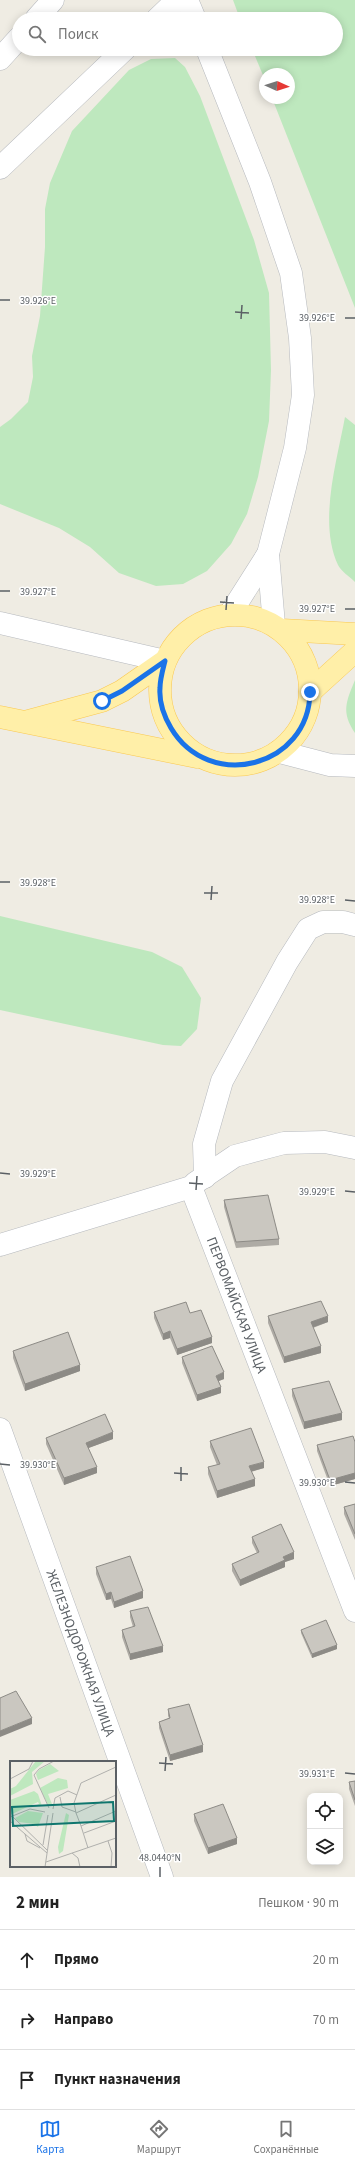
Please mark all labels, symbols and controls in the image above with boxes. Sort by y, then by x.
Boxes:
search box [12,12,343,56]
icon: search [26,23,48,45]
text: Поиск [58,24,99,45]
north arrow [259,68,295,104]
text: 39.926°E [20,294,56,308]
text: 39.926°E [299,311,335,325]
text: 39.927°E [20,585,56,599]
text: 39.927°E [299,602,335,616]
route end [301,683,319,701]
route start [93,692,111,710]
text: 39.928°E [20,876,56,890]
text: 39.928°E [299,893,335,907]
text: 39.929°E [20,1167,56,1181]
text: 39.929°E [299,1185,335,1199]
street label: ПЕРВОМАЙСКАЯ УЛИЦА [201,1234,271,1377]
text: 39.930°E [20,1458,56,1472]
text: 39.930°E [299,1476,335,1490]
street label: ЖЕЛЕЗНОДОРОЖНАЯ УЛИЦА [41,1567,120,1740]
inset map [10,1761,116,1867]
text: 39.931°E [299,1767,335,1781]
map controls [307,1793,343,1865]
button: locate [307,1793,343,1829]
button: layers [307,1829,343,1865]
text: 48.0440°N [139,1851,181,1865]
text: 2 мин [16,1891,59,1915]
text: Пешком · 90 m [258,1894,339,1912]
icon: ahead [16,1949,38,1971]
text: Прямо [54,1949,99,1970]
text: 20 m [313,1951,339,1969]
icon: right [16,2009,38,2031]
text: Направо [54,2009,113,2030]
text: 70 m [313,2011,339,2029]
icon: arrive [16,2069,38,2091]
text: Пункт назначения [54,2069,181,2090]
tab: Карта [36,2118,64,2157]
tab: Маршрут [137,2118,181,2157]
tab: Сохранённые [253,2118,319,2157]

